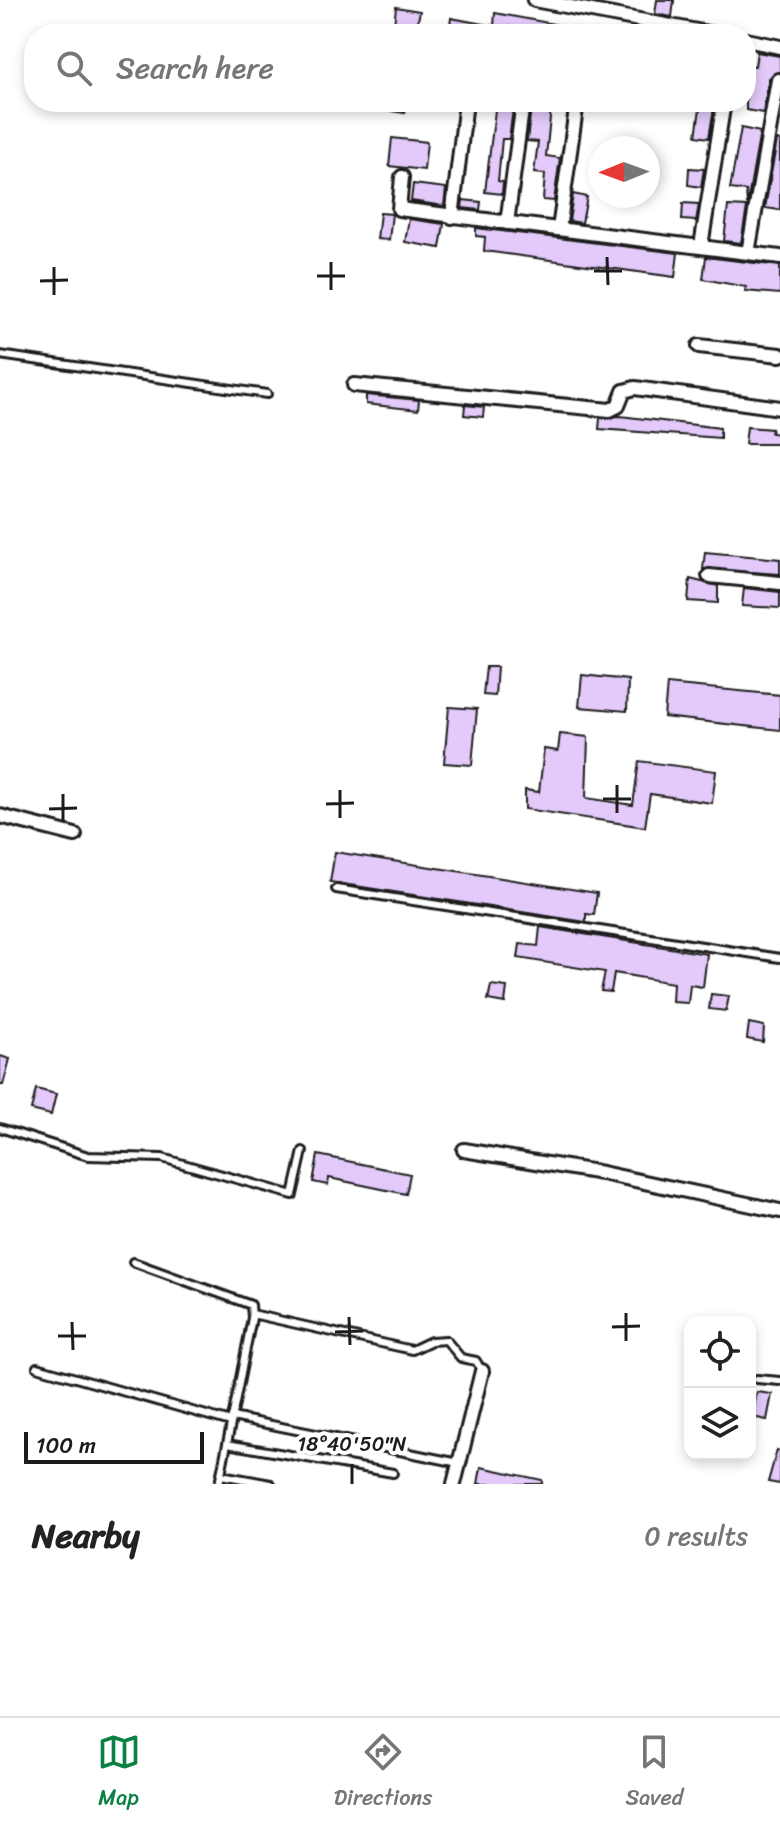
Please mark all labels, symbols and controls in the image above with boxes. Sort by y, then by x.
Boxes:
search box [24,24,756,112]
text: Search here [116,41,274,95]
icon: search [52,46,96,90]
north arrow [588,136,660,208]
map controls [684,1316,756,1460]
button: locate [684,1316,756,1388]
button: layers [684,1388,756,1460]
text: 100 m [36,1426,96,1465]
text: 18°40'50"N [298,1427,407,1462]
scale bar [24,1428,204,1464]
text: Nearby [32,1506,140,1566]
text: 0 results [644,1513,748,1559]
tab: Map [97,1730,141,1817]
tab: Directions [334,1730,432,1817]
tab: Saved [625,1730,683,1817]

